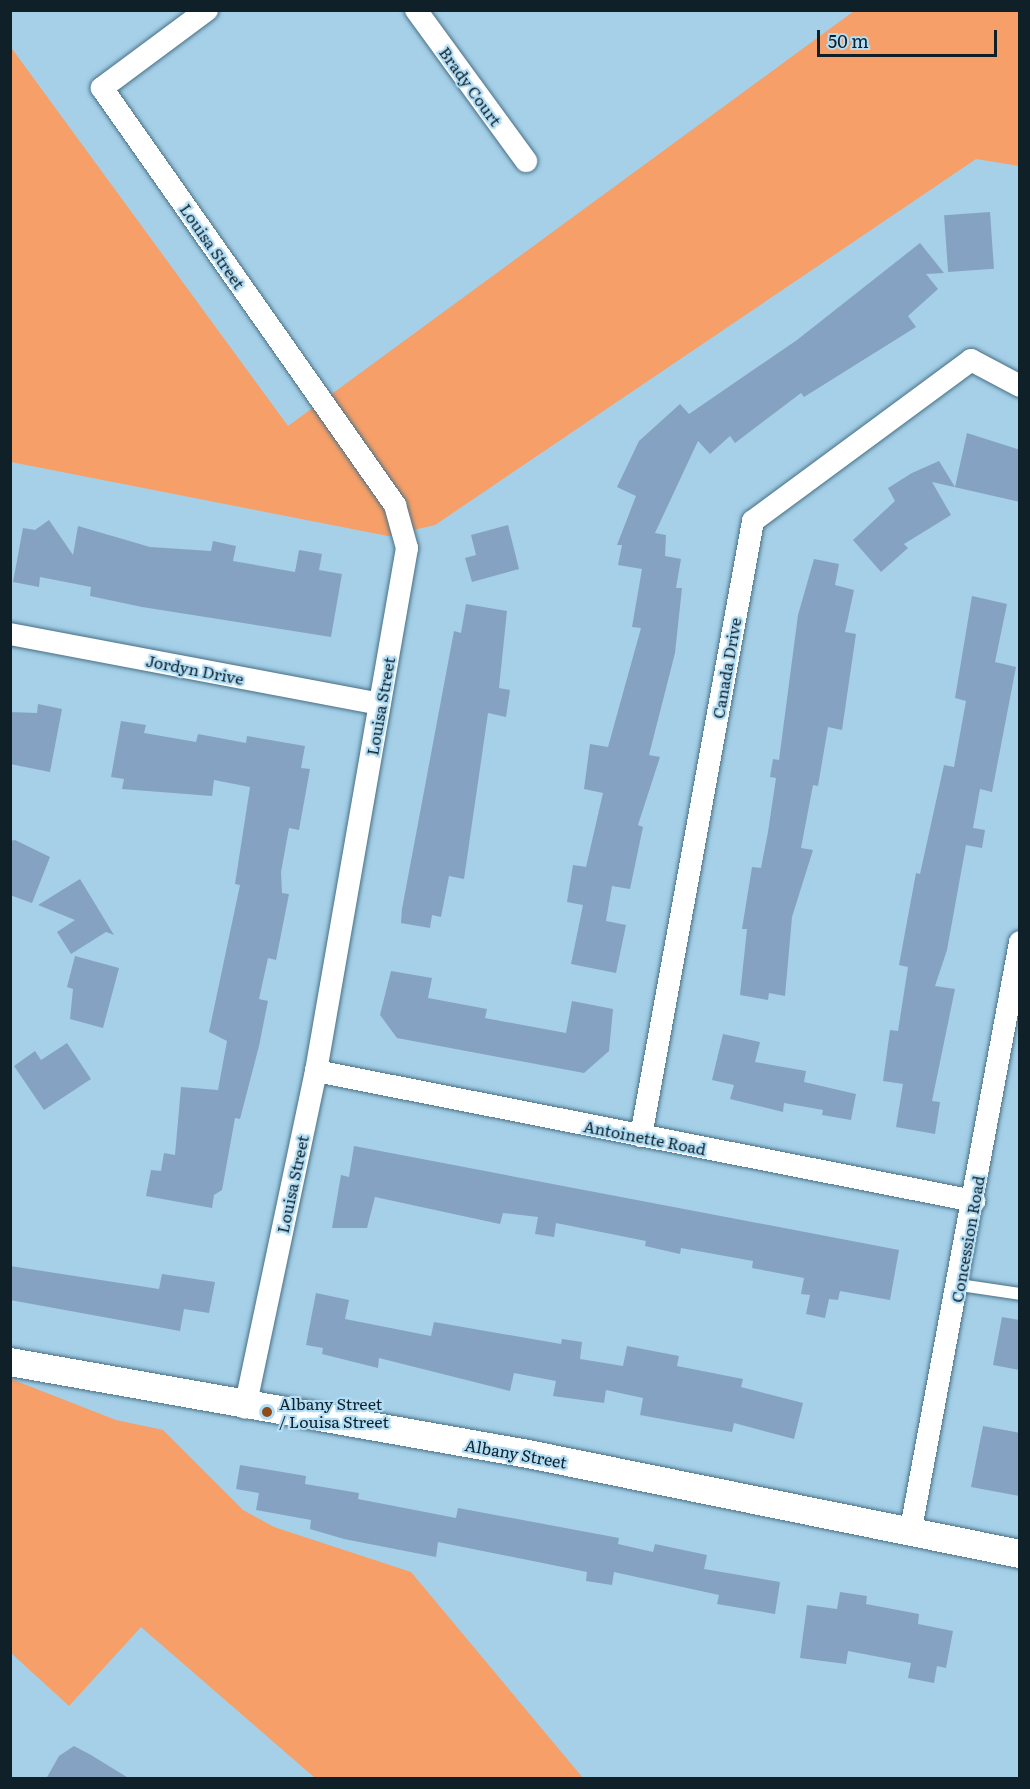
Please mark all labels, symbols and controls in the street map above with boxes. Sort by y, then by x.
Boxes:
scale bar [820,18,1000,56]
text: 50 m [828,27,869,54]
street label: Brady Court [436,43,506,129]
street label: Louisa Street [177,200,249,292]
street label: Canada Drive [708,616,744,720]
street label: Jordyn Drive [144,650,246,688]
street label: Louisa Street [362,655,398,757]
street label: Antoinette Road [582,1116,708,1158]
street label: Louisa Street [272,1133,312,1235]
street label: Concession Road [946,1174,988,1304]
place label: Albany Street / Louisa Street [279,1393,389,1431]
marker: Albany Street / Louisa Street [260,1405,274,1419]
street label: Albany Street [464,1435,568,1471]

